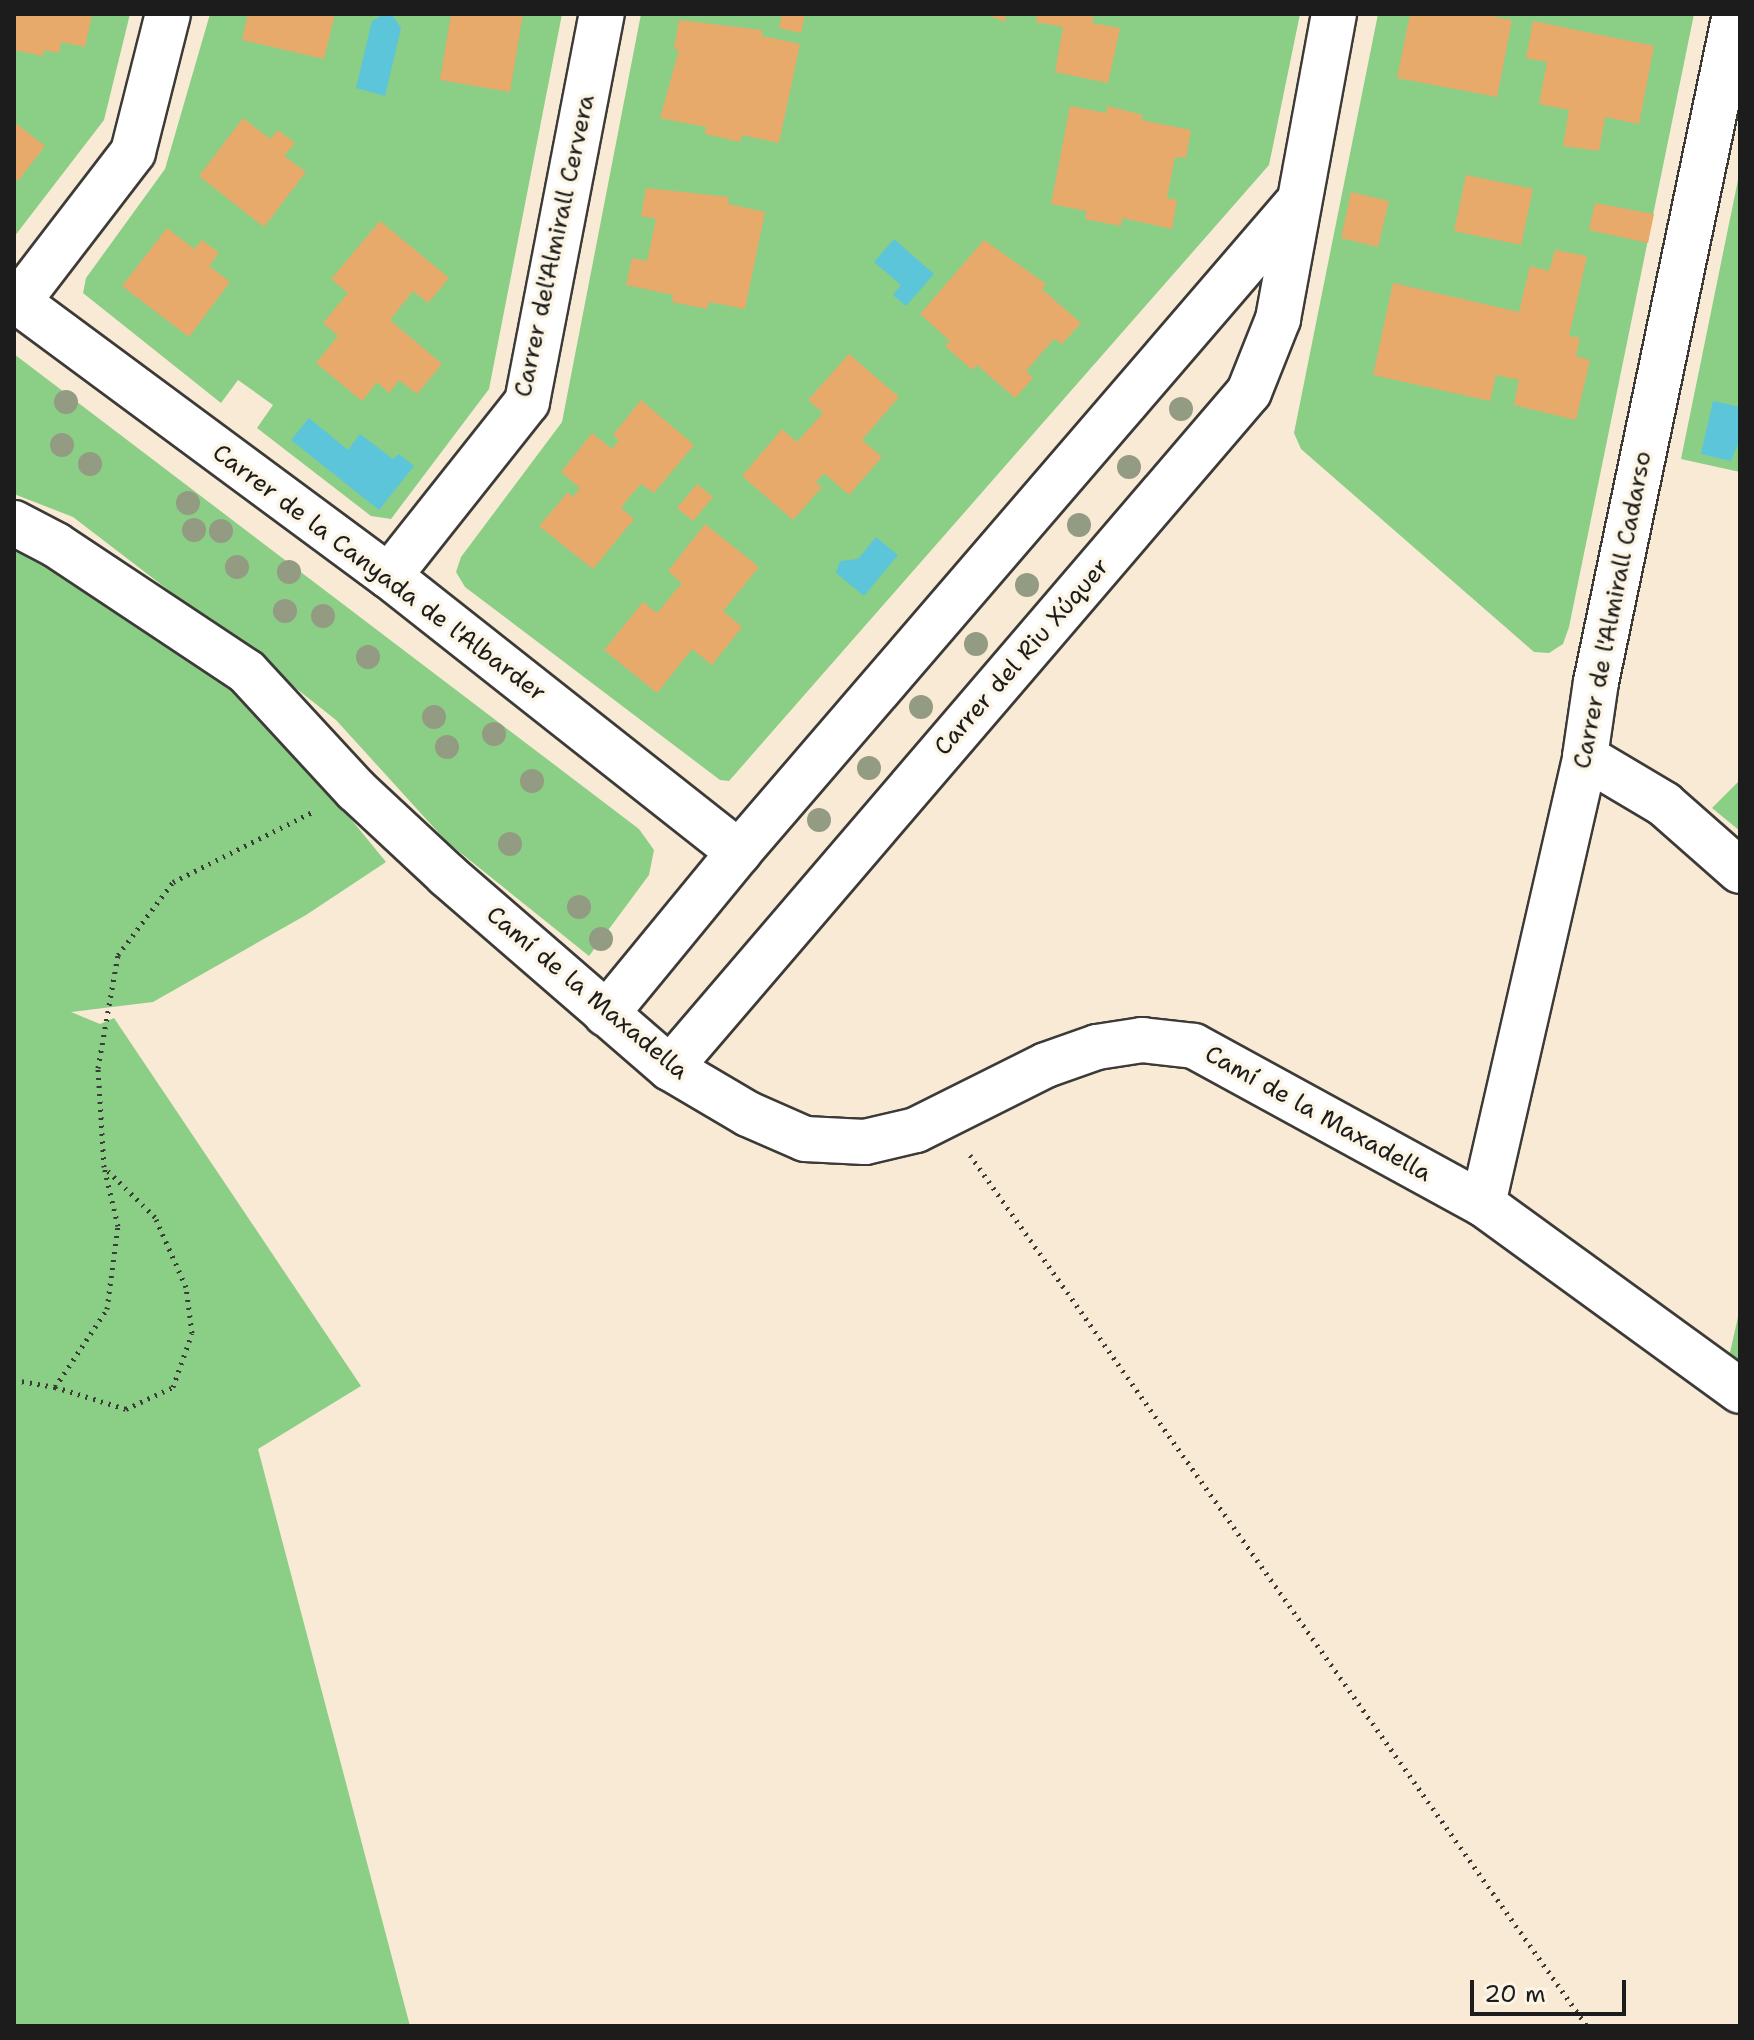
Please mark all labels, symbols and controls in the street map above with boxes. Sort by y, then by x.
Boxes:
street label: Carrer del'Almirall Cervera [509,92,601,400]
street label: Carrer de la Canyada de l'Albarder [207,438,551,708]
street label: Carrer de l'Almirall Cadarso [1568,449,1658,771]
street label: Carrer del Riu Xúquer [929,553,1115,761]
street label: Camí de la Maxadella [480,900,694,1086]
street label: Camí de la Maxadella [1200,1040,1436,1188]
scale bar [1474,1964,1630,2014]
text: 20 m [1484,1978,1546,2010]

